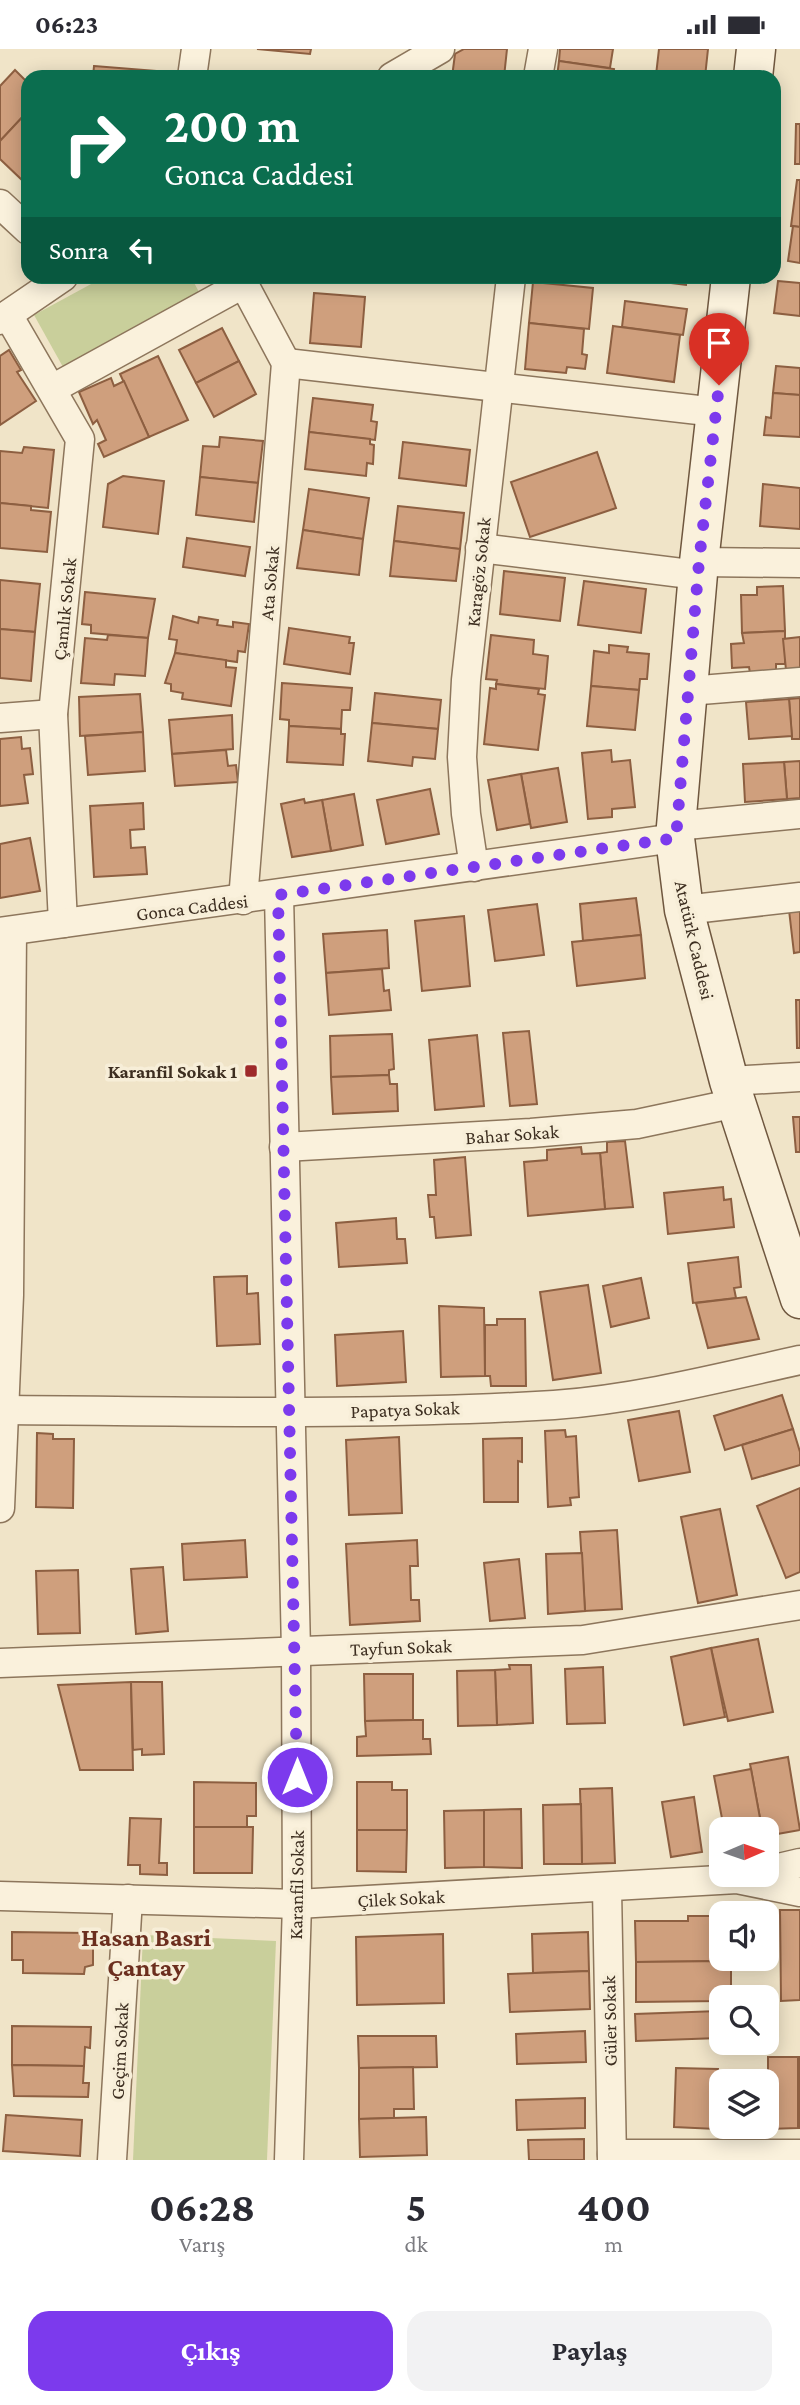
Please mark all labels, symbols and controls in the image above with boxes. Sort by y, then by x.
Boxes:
text: 06:23 [35,10,98,39]
icon: right [49,98,140,189]
text: 200 m [164,98,299,153]
text: Gonca Caddesi [164,156,354,192]
icon: left [123,231,161,269]
text: Sonra [49,236,109,265]
pin [689,313,749,385]
icon: arrive [700,324,738,362]
street label: Karagöz Sokak [462,515,495,628]
street label: Ata Sokak [256,544,283,621]
street label: Çamlık Sokak [49,556,80,661]
street label: Atatürk Caddesi [671,878,718,1002]
street label: Gonca Caddesi [135,890,249,925]
place label: Karanfil Sokak 1 [108,1061,237,1082]
marker: Karanfil Sokak 1 [243,1063,259,1079]
street label: Bahar Sokak [465,1121,560,1148]
street label: Papatya Sokak [350,1397,461,1422]
street label: Tayfun Sokak [350,1635,453,1660]
position arrow [260,1740,334,1814]
north arrow [709,1817,779,1887]
map controls [709,1817,779,2139]
street label: Karanfil Sokak [285,1829,308,1940]
street label: Çilek Sokak [357,1886,446,1911]
button: sound [709,1901,779,1971]
district label: Hasan Basri Çantay [81,1923,212,1982]
street label: Güler Sokak [598,1974,621,2067]
button: search [709,1985,779,2055]
street label: Geçim Sokak [106,2001,133,2100]
button: layers [709,2069,779,2139]
text: 06:28 [149,2183,255,2230]
text: 5 [406,2183,426,2230]
text: 400 [577,2183,651,2230]
text: Varış [179,2231,225,2257]
text: dk [405,2231,428,2257]
text: m [605,2231,623,2257]
button: Çıkış [28,2311,393,2391]
button: Paylaş [407,2311,772,2391]

